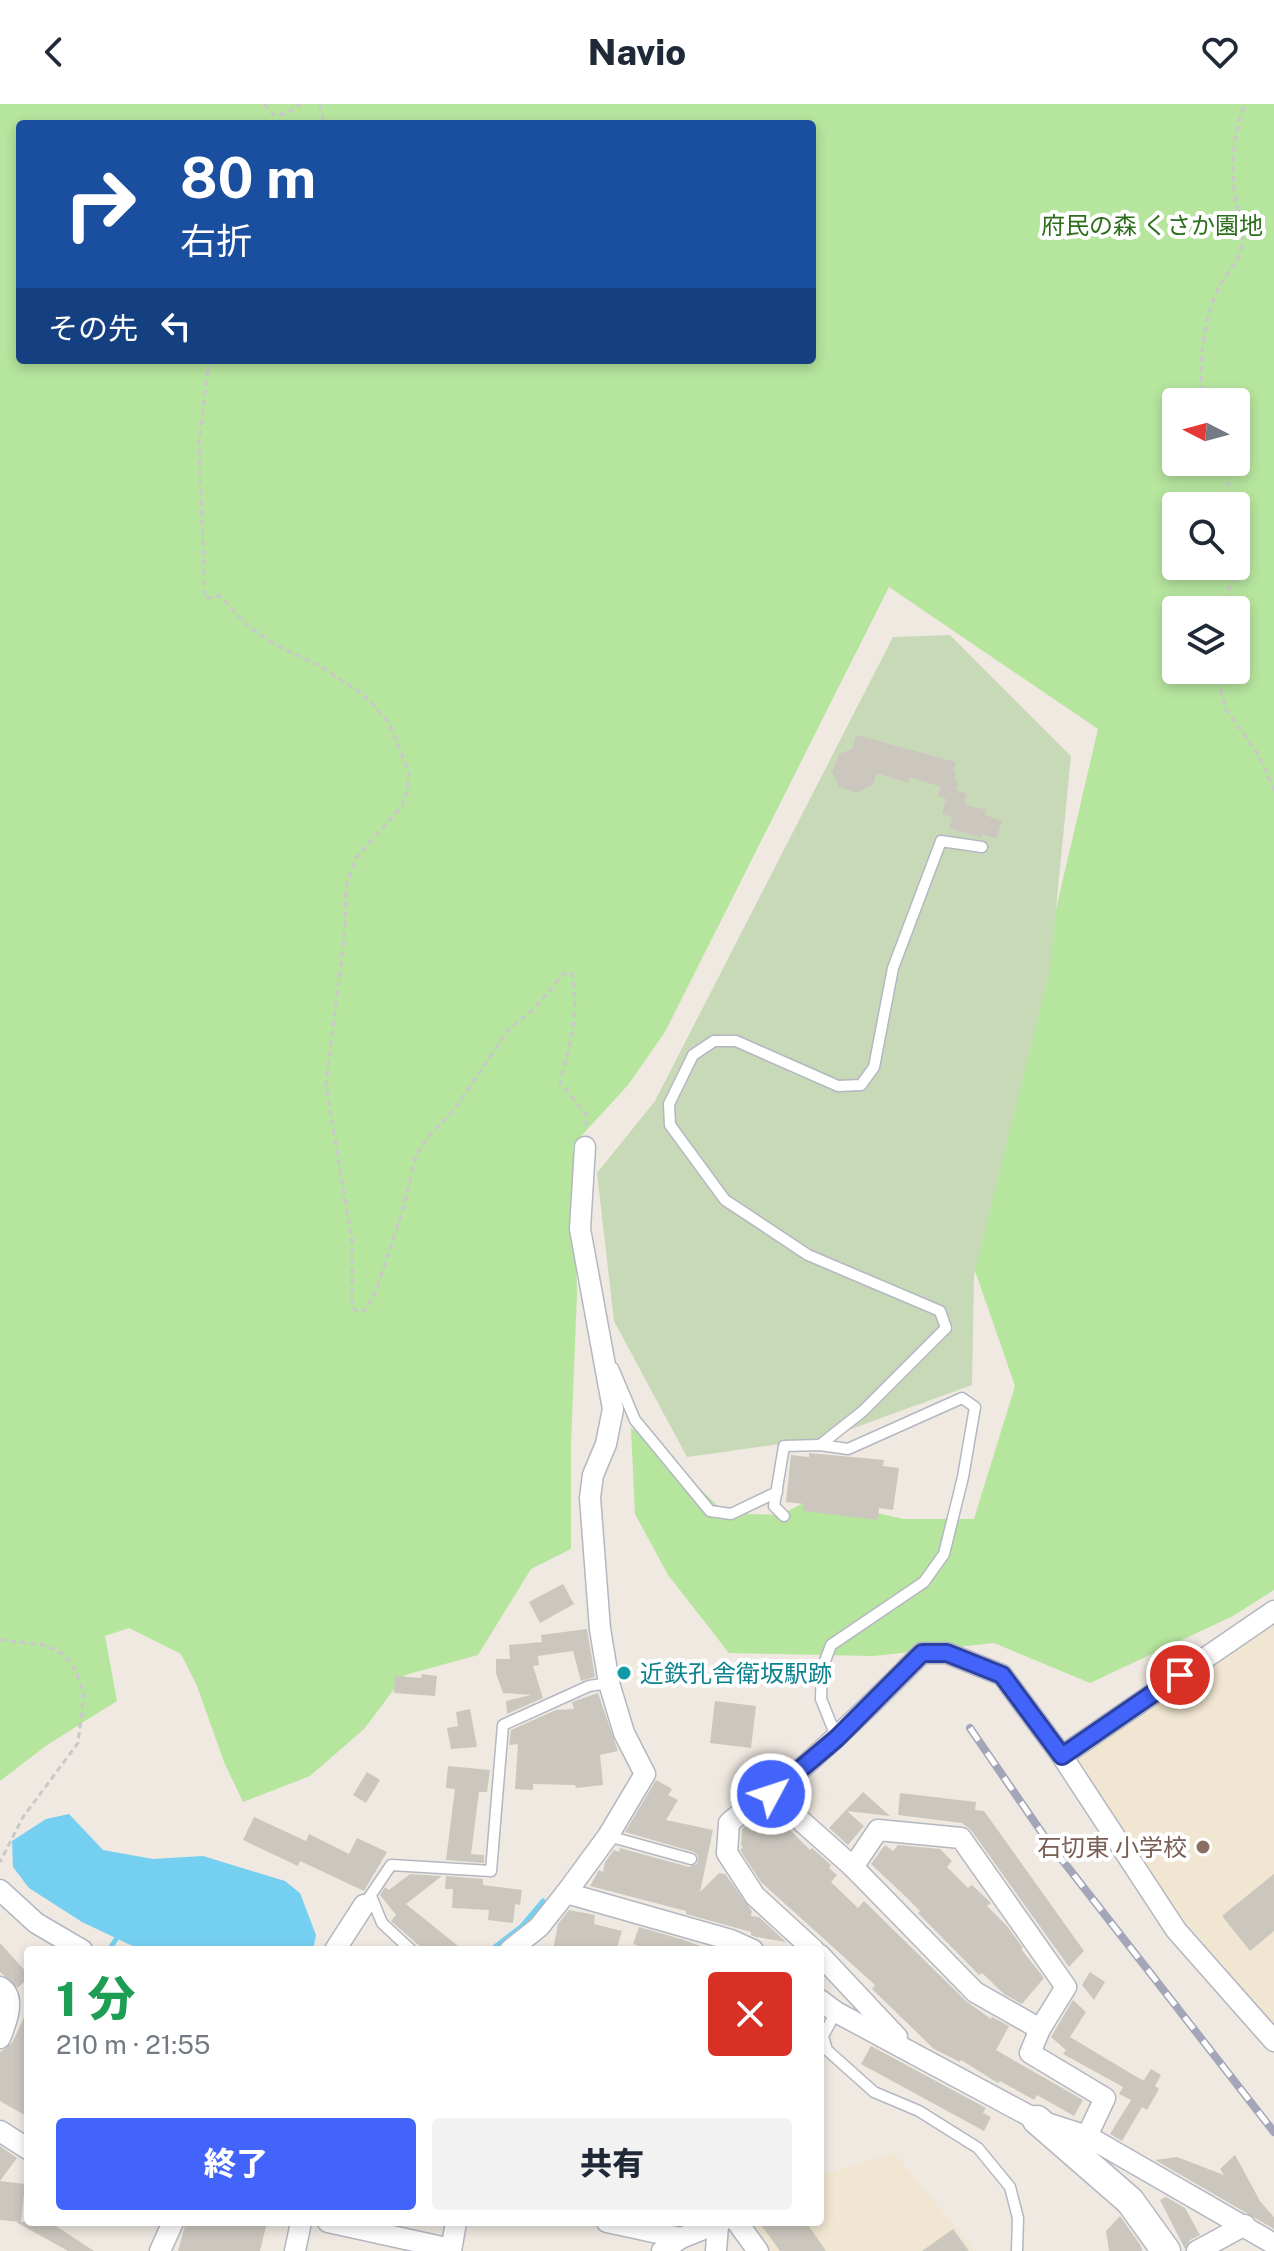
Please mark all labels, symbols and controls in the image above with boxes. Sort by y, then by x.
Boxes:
icon: back [32,30,76,74]
icon: heart [1198,30,1242,74]
text: Navio [588,31,686,73]
text: 80 m [180,145,316,211]
icon: right [48,152,152,256]
park label: 府民の森 くさか園地 [1041,211,1263,239]
text: 右折 [180,220,252,262]
icon: left [154,304,198,348]
text: その先 [48,310,138,346]
north arrow [1162,388,1250,476]
map controls [1162,388,1250,684]
button: search [1162,492,1250,580]
button: layers [1162,596,1250,684]
pin [1146,1641,1214,1709]
icon: arrive [1158,1653,1202,1697]
place label: 近鉄孔舎衛坂駅跡 [640,1659,832,1687]
marker: 近鉄孔舎衛坂駅跡 [615,1664,633,1682]
position arrow [729,1752,813,1836]
place label: 石切東 小学校 [1037,1833,1187,1861]
marker: 石切東 小学校 [1194,1838,1212,1856]
text: 1 分 [56,1970,136,2027]
button: close [708,1972,792,2056]
text: 210 m · 21:55 [56,2029,210,2060]
button: 終了 [56,2118,416,2210]
button: 共有 [432,2118,792,2210]

